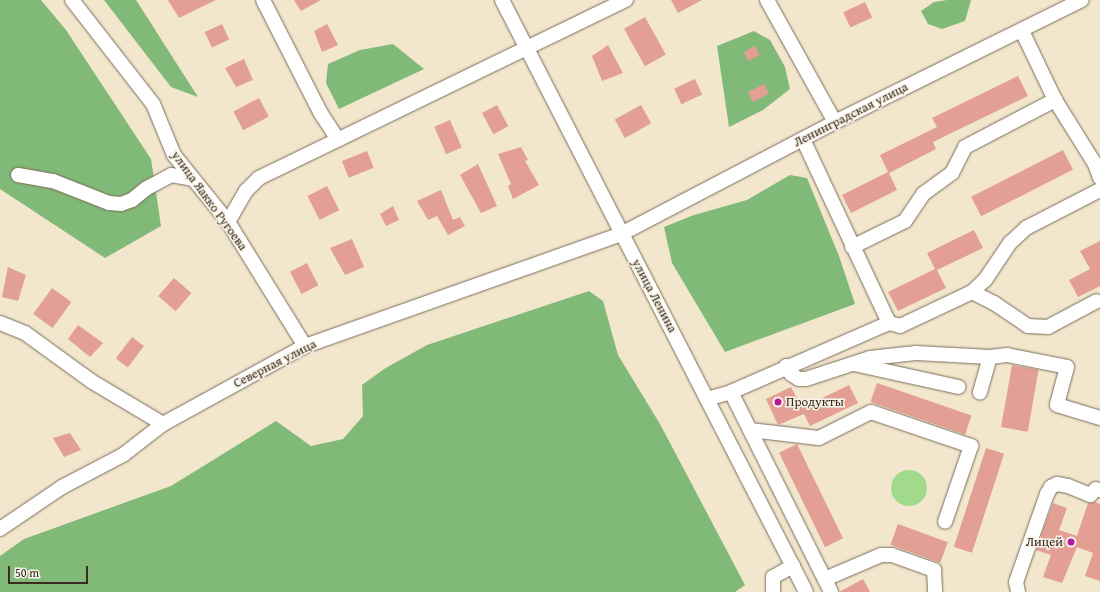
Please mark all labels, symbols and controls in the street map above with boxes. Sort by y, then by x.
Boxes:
street label: Ленинградская улица [791,79,911,151]
street label: улица Яакко Ругоева [168,148,250,254]
street label: улица Ленина [628,256,680,336]
street label: Северная улица [231,336,319,392]
place label: Продукты [786,394,844,410]
marker: Продукты [773,397,783,407]
place label: Лицей [1026,534,1063,550]
marker: Лицей [1066,537,1076,547]
scale bar [10,558,90,584]
text: 50 m [15,564,39,581]

